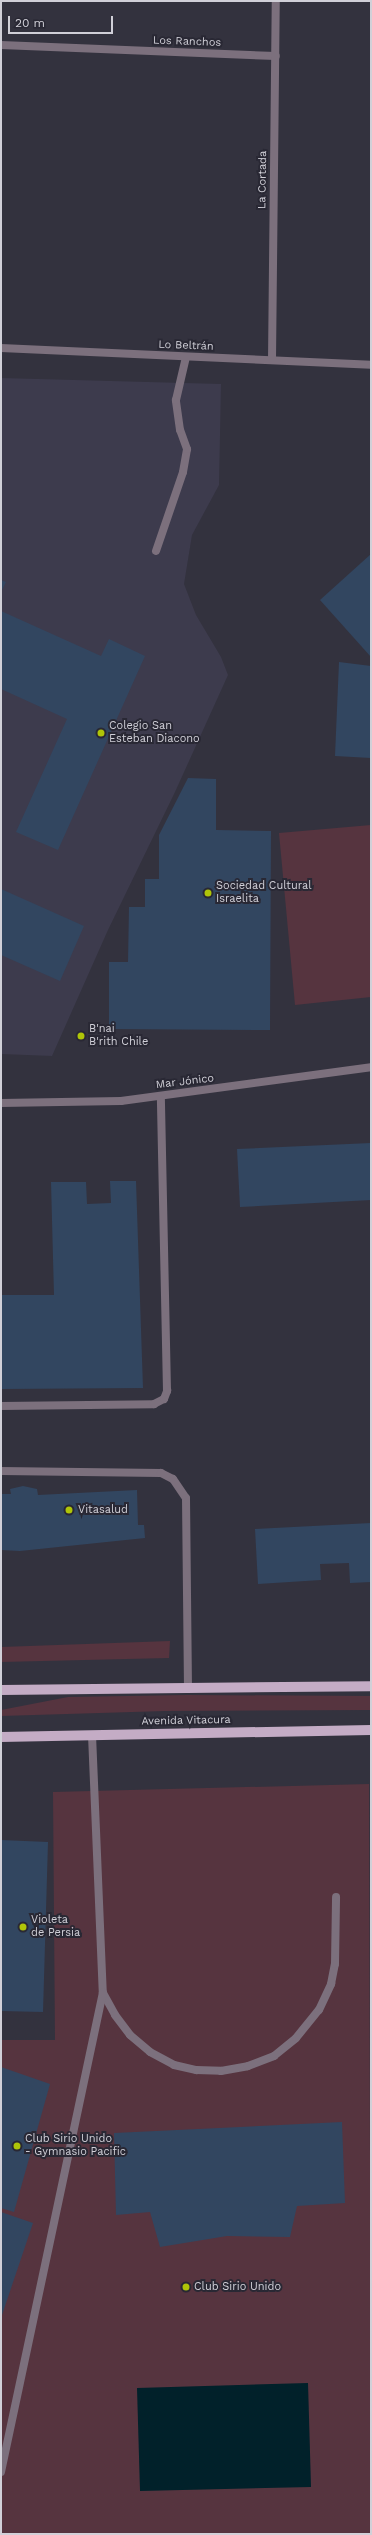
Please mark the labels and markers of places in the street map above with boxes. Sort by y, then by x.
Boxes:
place label: Colegio San Esteban Diacono [109,720,200,746]
marker: Colegio San Esteban Diacono [96,728,106,738]
place label: Sociedad Cultural Israelita [216,880,312,906]
marker: Sociedad Cultural Israelita [203,888,213,898]
place label: B'nai B'rith Chile [89,1023,148,1049]
marker: B'nai B'rith Chile [76,1031,86,1041]
place label: Vitasalud [78,1503,128,1517]
marker: Vitasalud [63,1504,75,1516]
place label: Violeta de Persia [31,1914,80,1940]
marker: Violeta de Persia [18,1922,28,1932]
place label: Club Sirio Unido - Gymnasio Pacific [25,2133,126,2159]
marker: Club Sirio Unido - Gymnasio Pacific [12,2141,22,2151]
place label: Club Sirio Unido [194,2280,281,2294]
marker: Club Sirio Unido [181,2282,191,2292]

